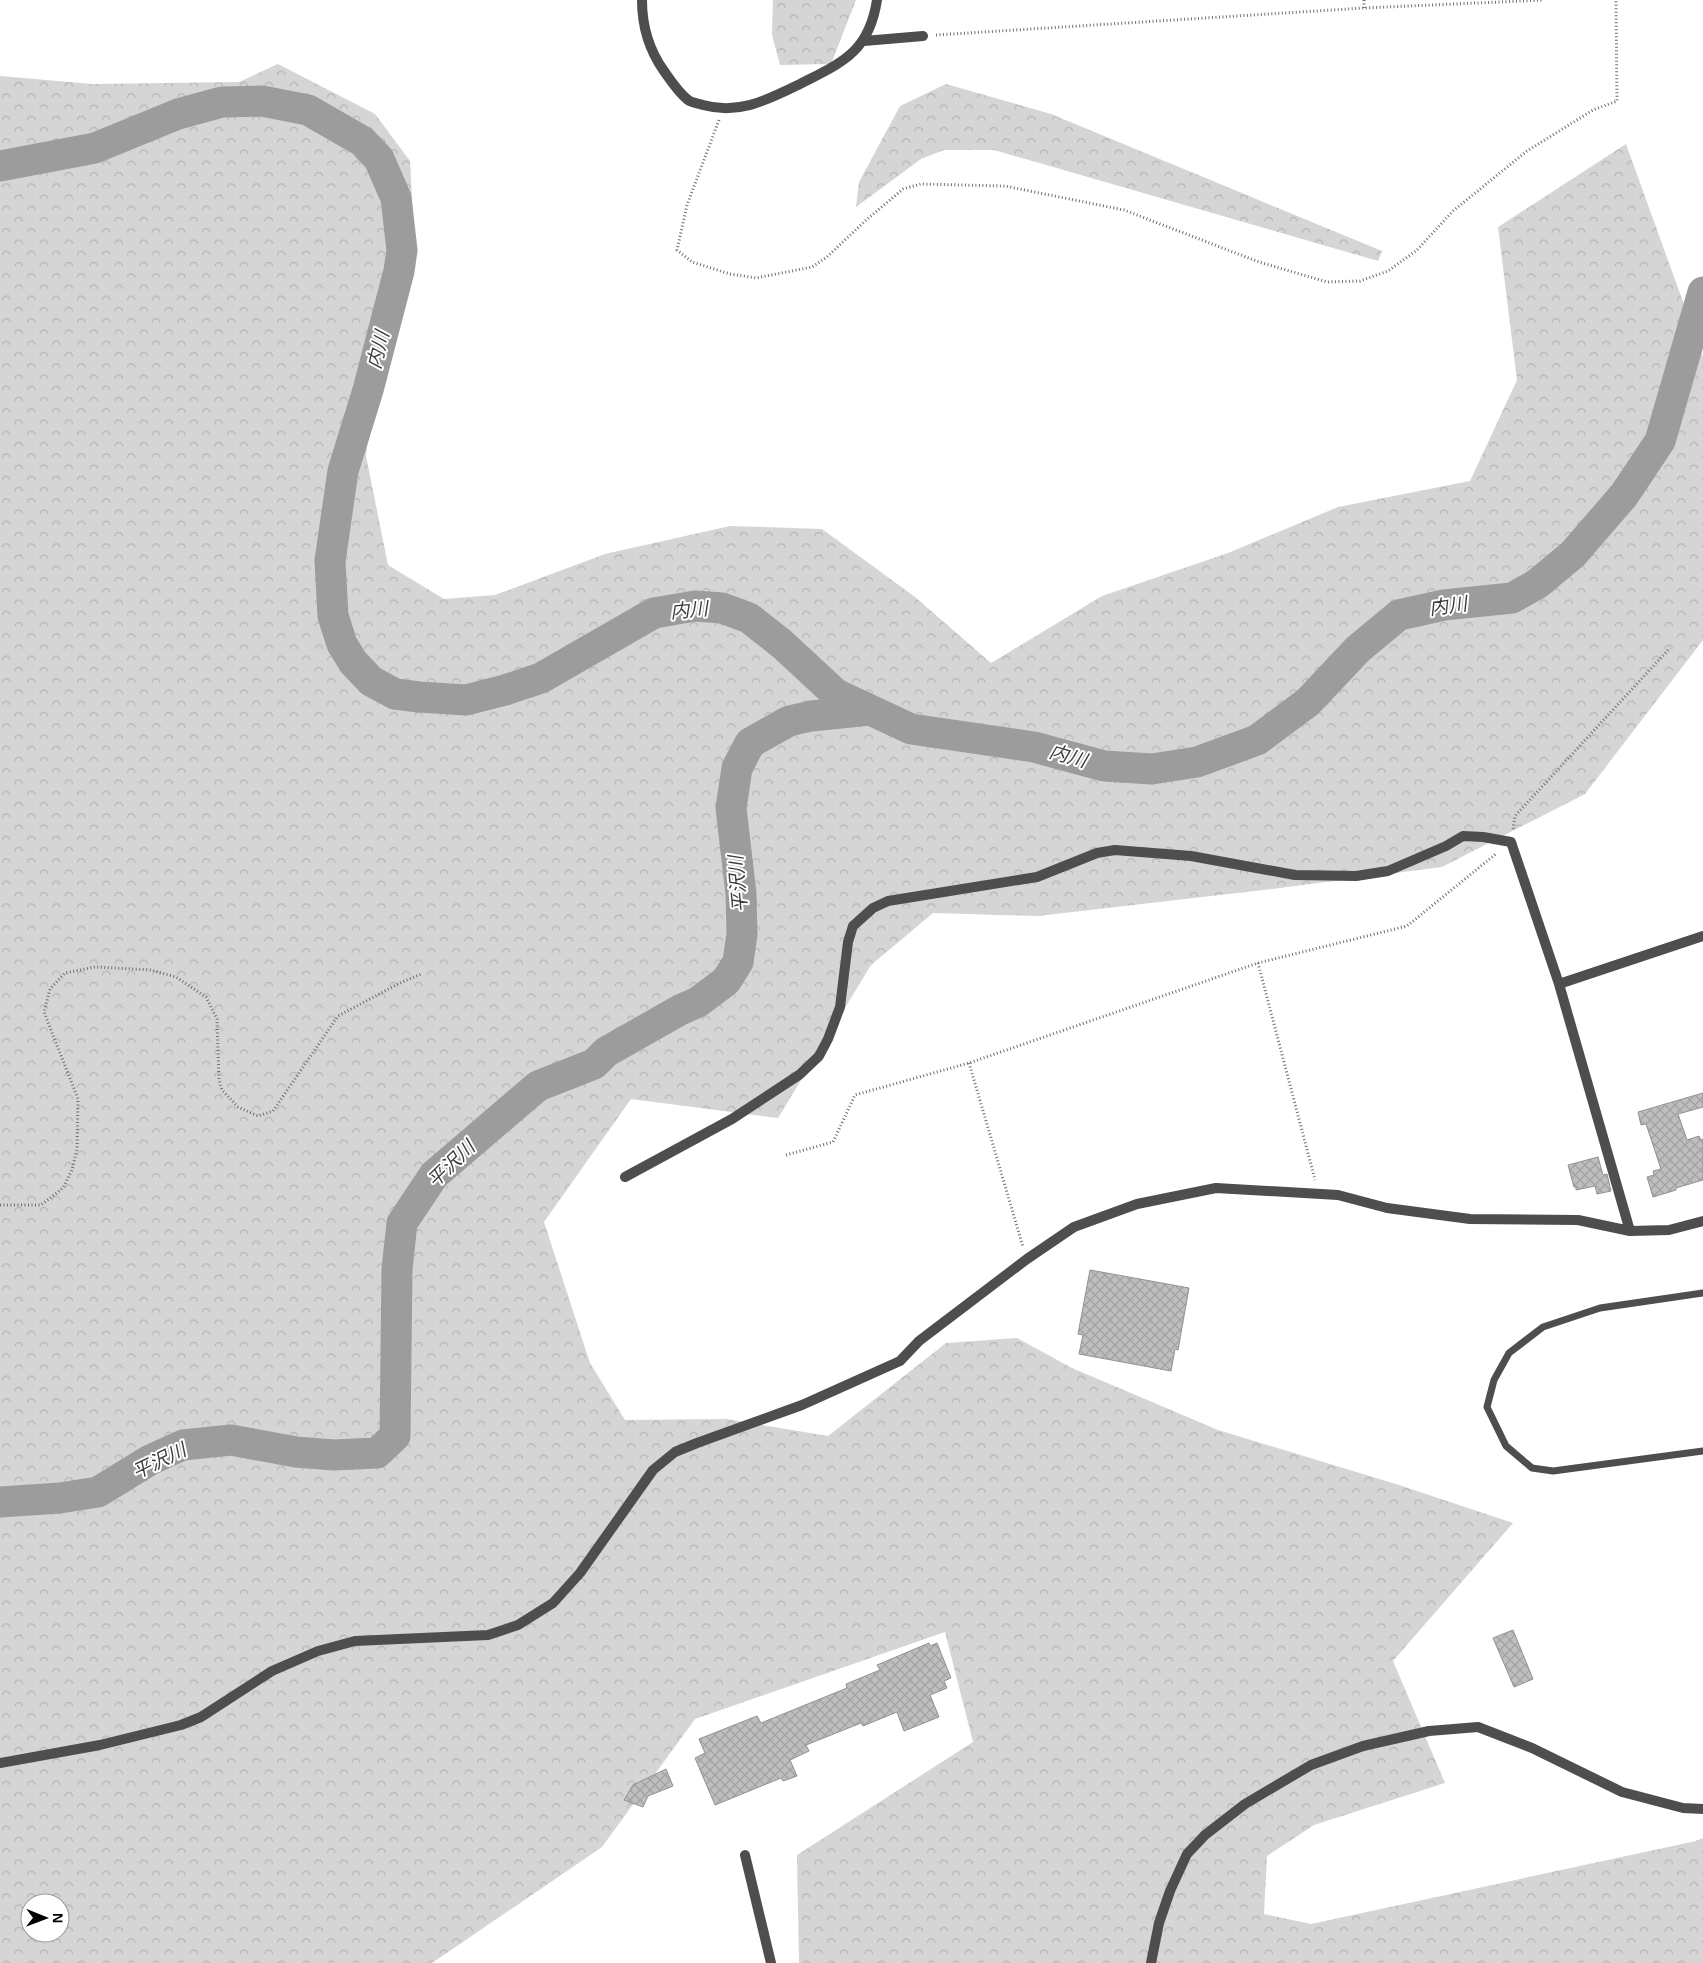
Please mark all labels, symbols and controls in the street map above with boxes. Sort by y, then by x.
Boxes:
water label: 内川 [363,327,393,371]
water label: 内川 [1428,593,1470,619]
water label: 内川 [669,598,711,622]
water label: 内川 [1047,741,1091,772]
water label: 平沢川 [725,853,751,913]
water label: 平沢川 [423,1135,480,1191]
water label: 平沢川 [129,1438,191,1483]
north arrow [20,1893,70,1943]
text: N [50,1913,66,1923]

